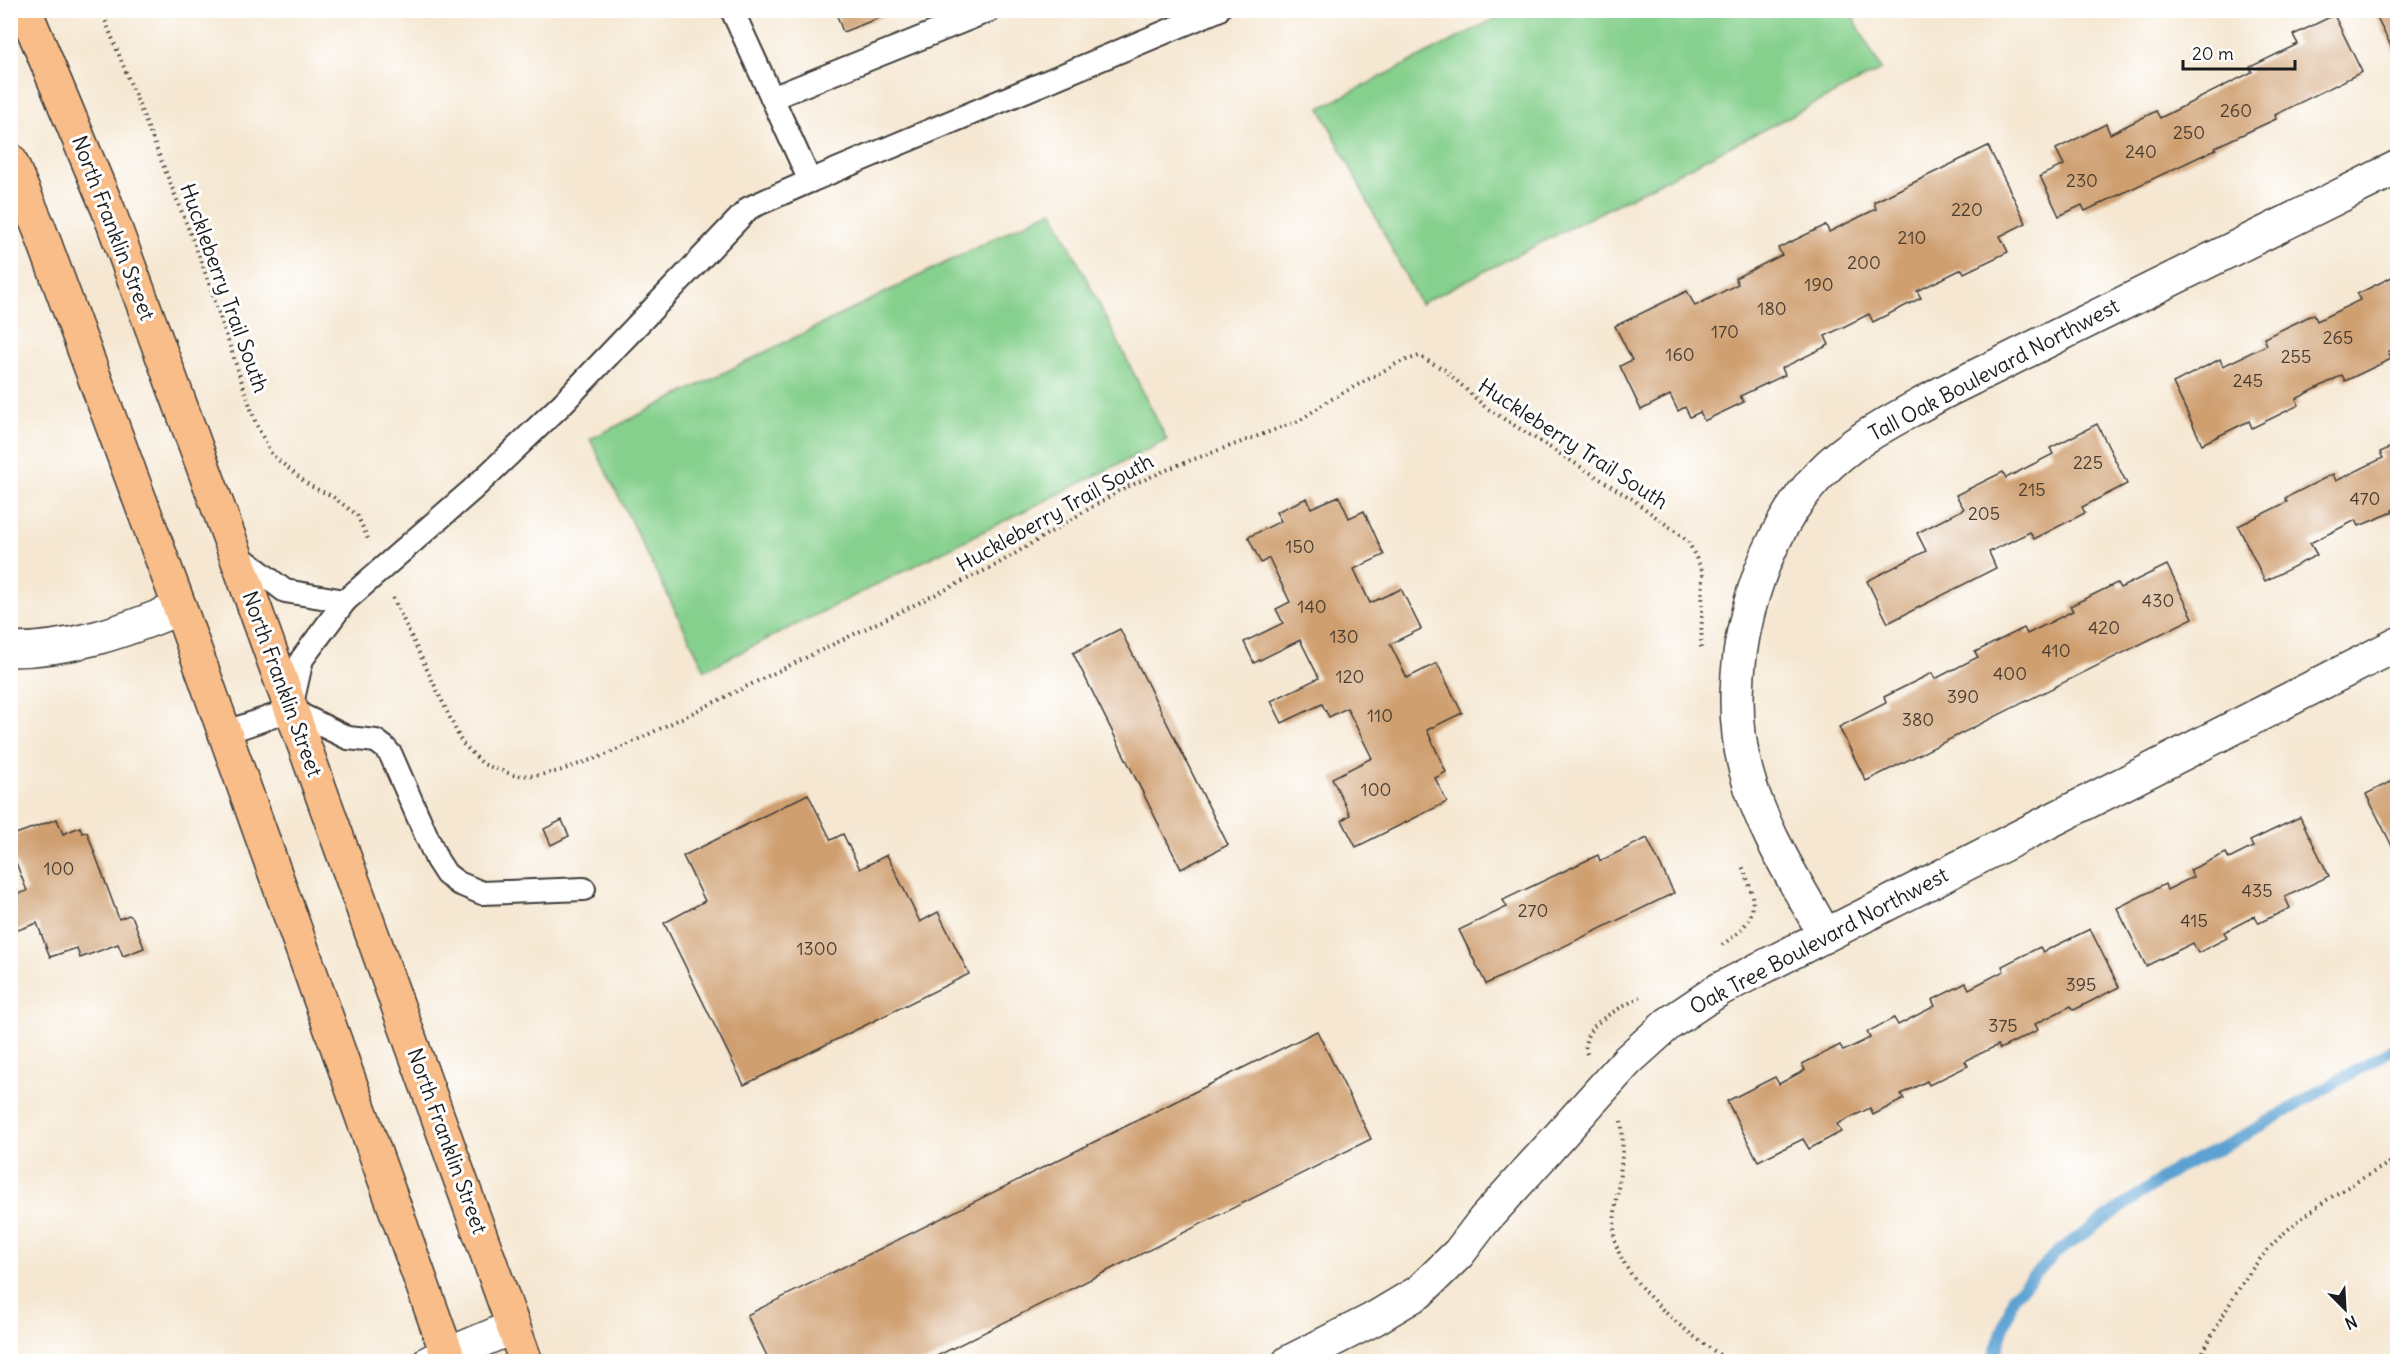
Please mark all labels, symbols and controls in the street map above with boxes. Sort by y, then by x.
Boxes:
scale bar [2183,33,2296,71]
text: 20 m [2192,42,2234,65]
house number: 260 [2220,99,2252,122]
house number: 250 [2173,121,2205,144]
street label: North Franklin Street [66,132,161,324]
house number: 240 [2125,140,2157,163]
house number: 230 [2066,169,2098,192]
street label: Huckleberry Trail South [174,179,275,396]
house number: 220 [1951,198,1983,221]
house number: 210 [1898,226,1926,249]
house number: 200 [1847,251,1881,274]
house number: 190 [1804,273,1834,296]
street label: Tall Oak Boulevard Northwest [1864,292,2124,447]
house number: 180 [1757,297,1787,320]
house number: 170 [1711,320,1739,343]
house number: 265 [2323,326,2353,349]
house number: 160 [1665,343,1695,366]
house number: 255 [2281,345,2311,368]
house number: 245 [2233,369,2263,392]
street label: Huckleberry Trail South [1473,372,1673,515]
street label: Huckleberry Trail South [952,447,1158,578]
house number: 225 [2073,451,2103,474]
house number: 215 [2018,478,2046,501]
house number: 470 [2350,487,2380,510]
house number: 205 [1968,502,2000,525]
house number: 150 [1285,535,1315,558]
street label: North Franklin Street [236,587,329,780]
house number: 430 [2142,589,2174,612]
house number: 140 [1297,595,1327,618]
house number: 420 [2088,616,2120,639]
house number: 130 [1329,625,1359,648]
house number: 410 [2041,639,2071,662]
house number: 400 [1993,662,2027,685]
house number: 120 [1336,665,1364,688]
house number: 390 [1947,685,1979,708]
house number: 110 [1367,704,1393,727]
house number: 380 [1902,708,1934,731]
house number: 100 [1361,778,1391,801]
house number: 100 [44,857,74,880]
street label: Oak Tree Boulevard Northwest [1685,861,1953,1020]
house number: 435 [2242,879,2272,902]
house number: 270 [1518,899,1548,922]
house number: 415 [2180,909,2208,932]
house number: 1300 [796,937,838,960]
house number: 395 [2066,973,2096,996]
house number: 375 [1988,1014,2018,1037]
street label: North Franklin Street [401,1044,494,1237]
north arrow [2315,1279,2375,1339]
text: N [2342,1311,2360,1334]

